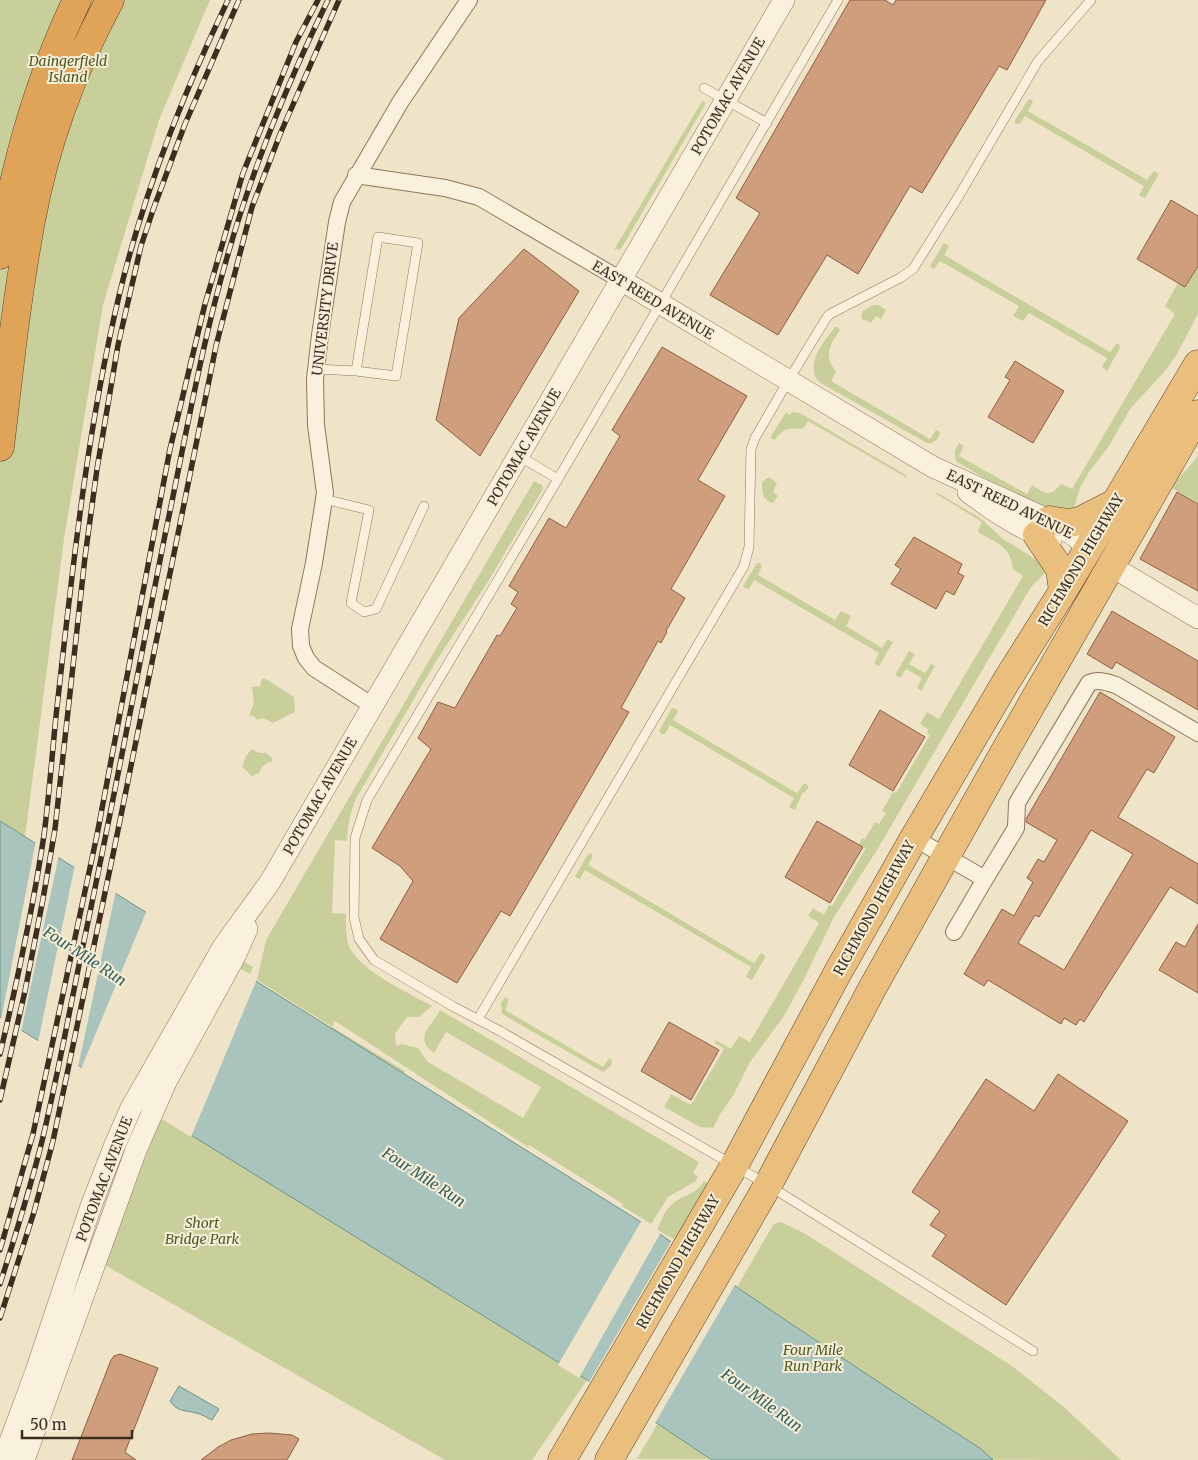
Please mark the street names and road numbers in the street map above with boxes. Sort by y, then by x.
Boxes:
street label: POTOMAC AVENUE [687,34,769,158]
street label: UNIVERSITY DRIVE [308,241,342,377]
street label: EAST REED AVENUE [589,256,717,344]
street label: POTOMAC AVENUE [483,385,565,509]
street label: EAST REED AVENUE [944,465,1077,543]
street label: RICHMOND HIGHWAY [1034,490,1128,630]
street label: POTOMAC AVENUE [279,734,361,858]
street label: RICHMOND HIGHWAY [829,836,919,979]
street label: POTOMAC AVENUE [72,1114,136,1244]
street label: RICHMOND HIGHWAY [632,1191,724,1332]

